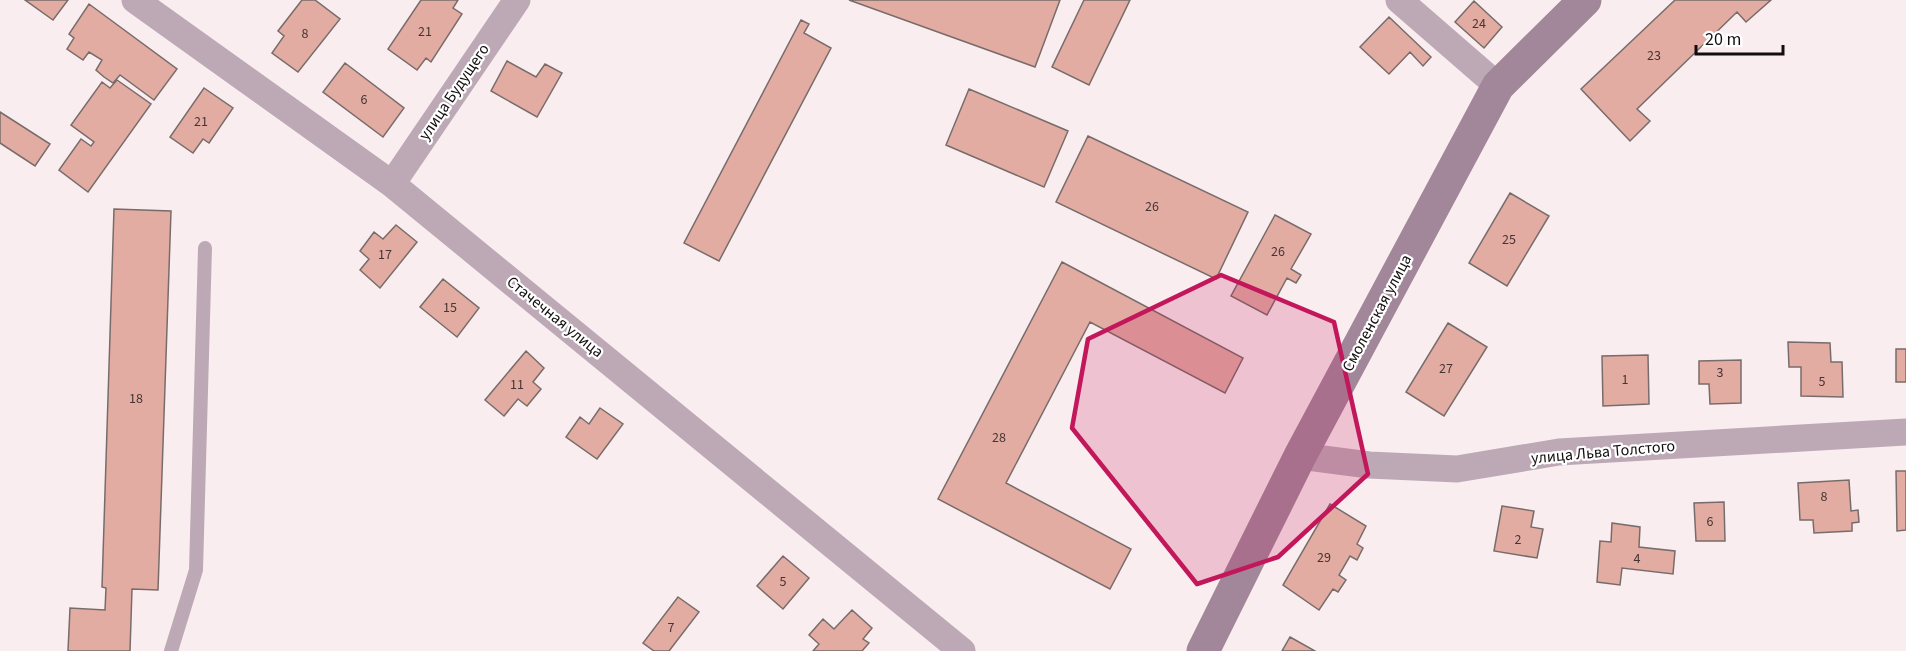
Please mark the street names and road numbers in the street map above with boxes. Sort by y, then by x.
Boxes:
street label: улица Будущего [414,39,494,145]
street label: Смоленская улица [1337,250,1417,376]
street label: Стачечная улица [502,271,608,363]
street label: улица Льва Толстого [1530,435,1676,469]

